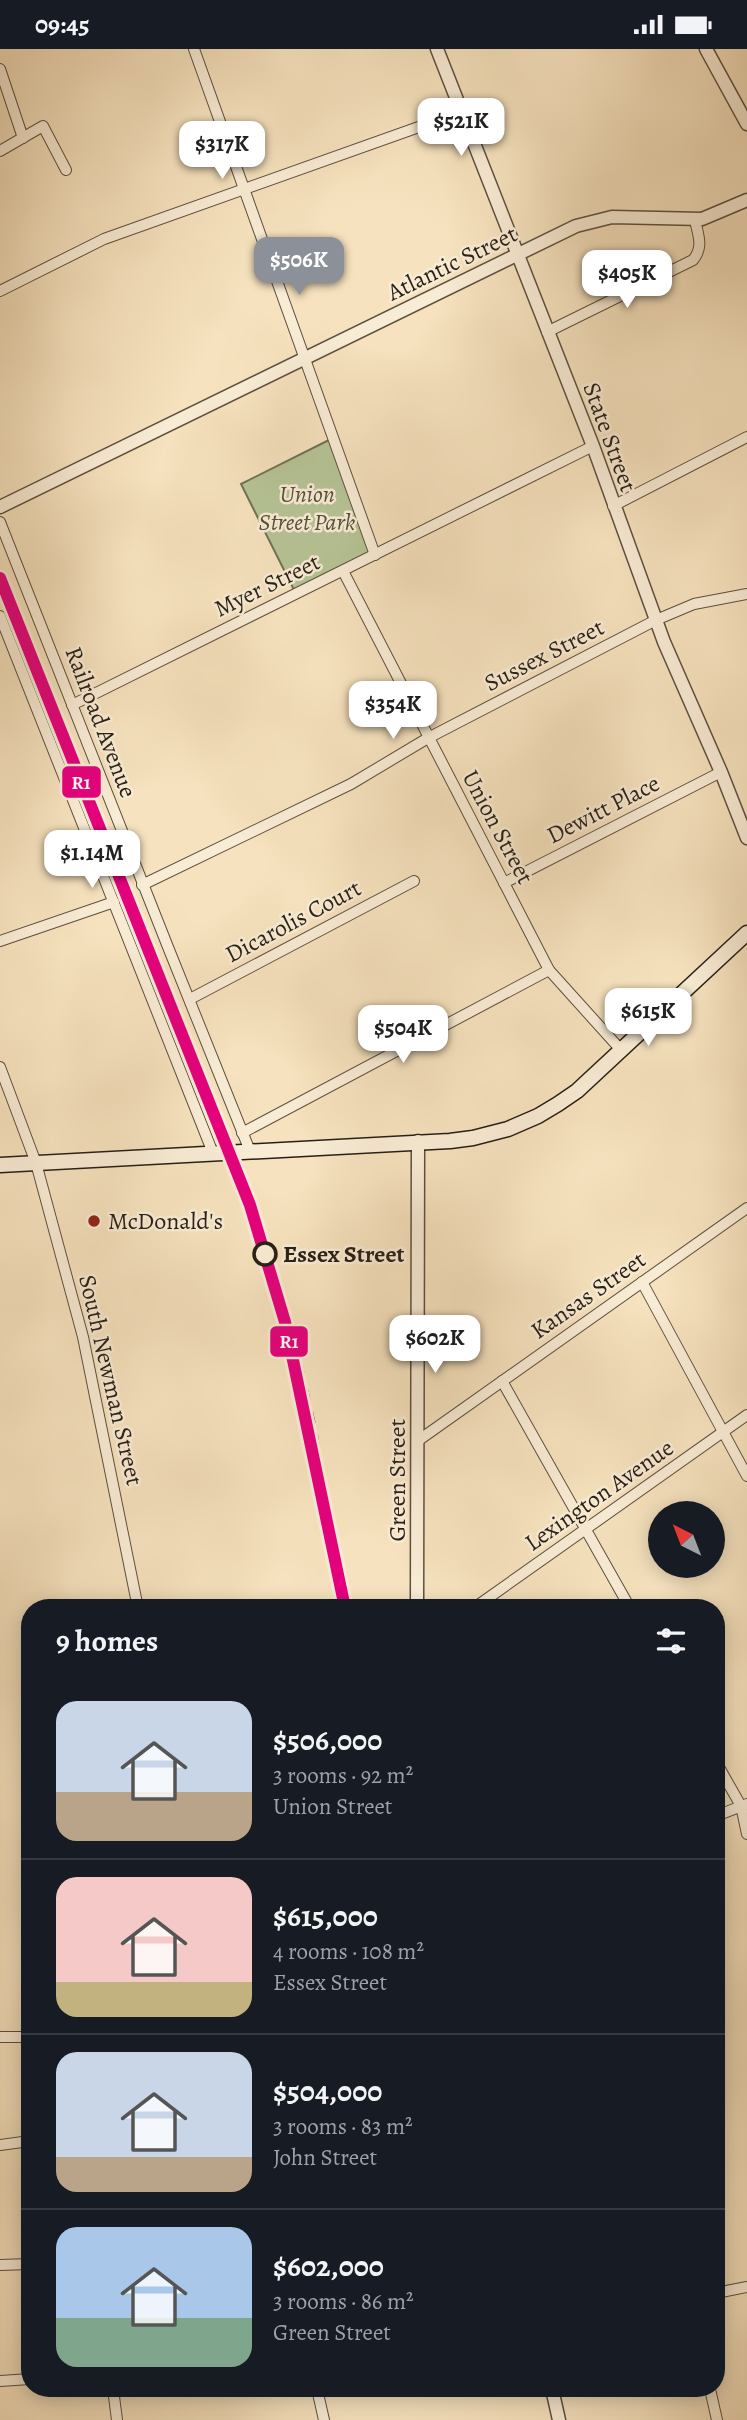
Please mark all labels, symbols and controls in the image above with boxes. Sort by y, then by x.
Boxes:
text: 09:45 [35,7,90,42]
pin: $521K [412,99,510,158]
text: $521K [434,105,489,136]
pin: $317K [173,121,271,181]
text: $317K [195,128,249,159]
street label: Atlantic Street [381,218,522,309]
pin: $506K [250,237,348,297]
text: $506K [270,244,328,275]
pin: $405K [578,251,676,310]
text: $405K [598,257,656,288]
street label: State Street [575,378,645,496]
park label: Union Street Park [259,478,356,538]
street label: Myer Street [209,546,325,624]
street label: Sussex Street [479,611,609,699]
street label: Railroad Avenue [58,642,144,802]
pin: $354K [344,681,442,741]
text: $354K [365,688,421,719]
street label: Union Street [455,764,541,890]
line badge: R1 [61,765,102,799]
street label: Dewitt Place [541,767,665,851]
text: R1 [72,770,91,796]
pin: $1.14M [35,831,149,890]
text: $1.14M [60,837,124,868]
street label: Dicarolis Court [220,872,366,970]
pin: $615K [599,989,697,1048]
text: $615K [621,995,675,1026]
pin: $504K [354,1005,452,1065]
text: $504K [374,1012,432,1043]
place label: McDonald's [108,1205,223,1237]
marker: McDonald's [86,1213,102,1229]
place label: Essex Street [283,1238,404,1270]
marker: Essex Street [253,1242,277,1266]
street label: Kansas Street [524,1244,652,1346]
street label: South Newman Street [71,1272,151,1489]
pin: $602K [386,1315,484,1375]
text: $602K [405,1322,465,1353]
line badge: R1 [269,1325,309,1358]
text: R1 [280,1329,299,1355]
street label: Green Street [381,1418,413,1541]
street label: Lexington Avenue [518,1432,680,1558]
north arrow [648,1501,724,1579]
map controls [648,1501,725,1578]
text: 9 homes [56,1621,158,1661]
icon: filters [652,1622,690,1660]
text: $506,000 [273,1720,382,1760]
icon: home [112,1729,196,1813]
text: 3 rooms · 92 m² [273,1760,413,1791]
text: Union Street [273,1791,392,1822]
text: $615,000 [273,1896,378,1936]
icon: home [112,1905,196,1989]
text: 4 rooms · 108 m² [273,1936,424,1967]
text: Essex Street [273,1967,387,1998]
text: $504,000 [273,2071,382,2111]
icon: home [112,2080,196,2164]
text: 3 rooms · 83 m² [273,2111,413,2142]
text: John Street [273,2142,377,2173]
text: $602,000 [273,2246,384,2286]
icon: home [112,2255,196,2339]
text: 3 rooms · 86 m² [273,2286,414,2317]
text: Green Street [273,2317,391,2348]

